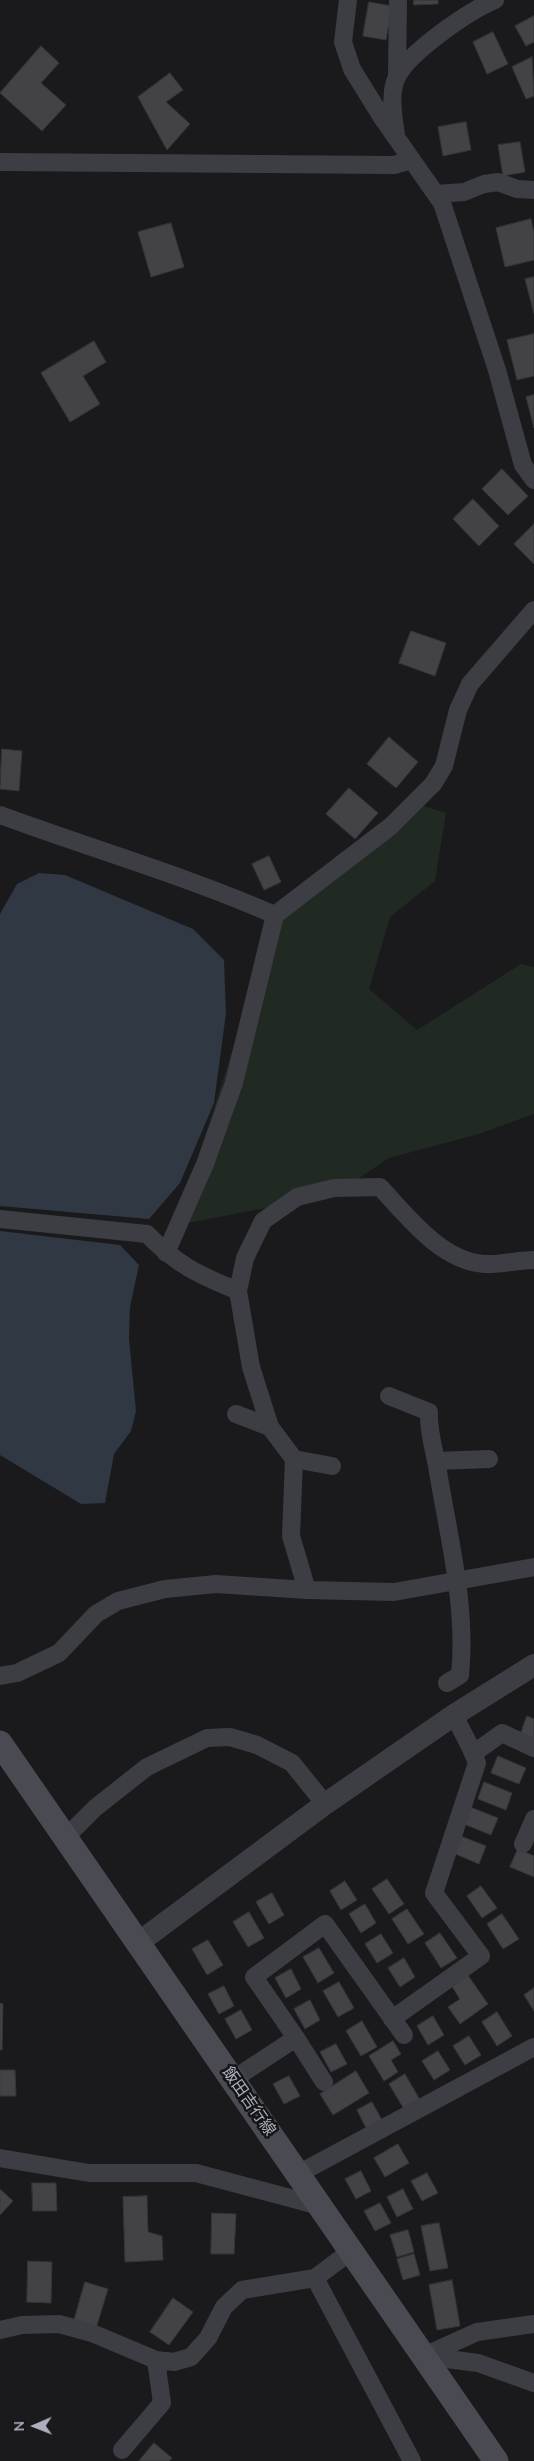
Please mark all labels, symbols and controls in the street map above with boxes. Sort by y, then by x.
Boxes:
street label: 飯田吉行線 [217,2064,279,2140]
north arrow [10,2401,60,2451]
text: N [10,2421,29,2432]

